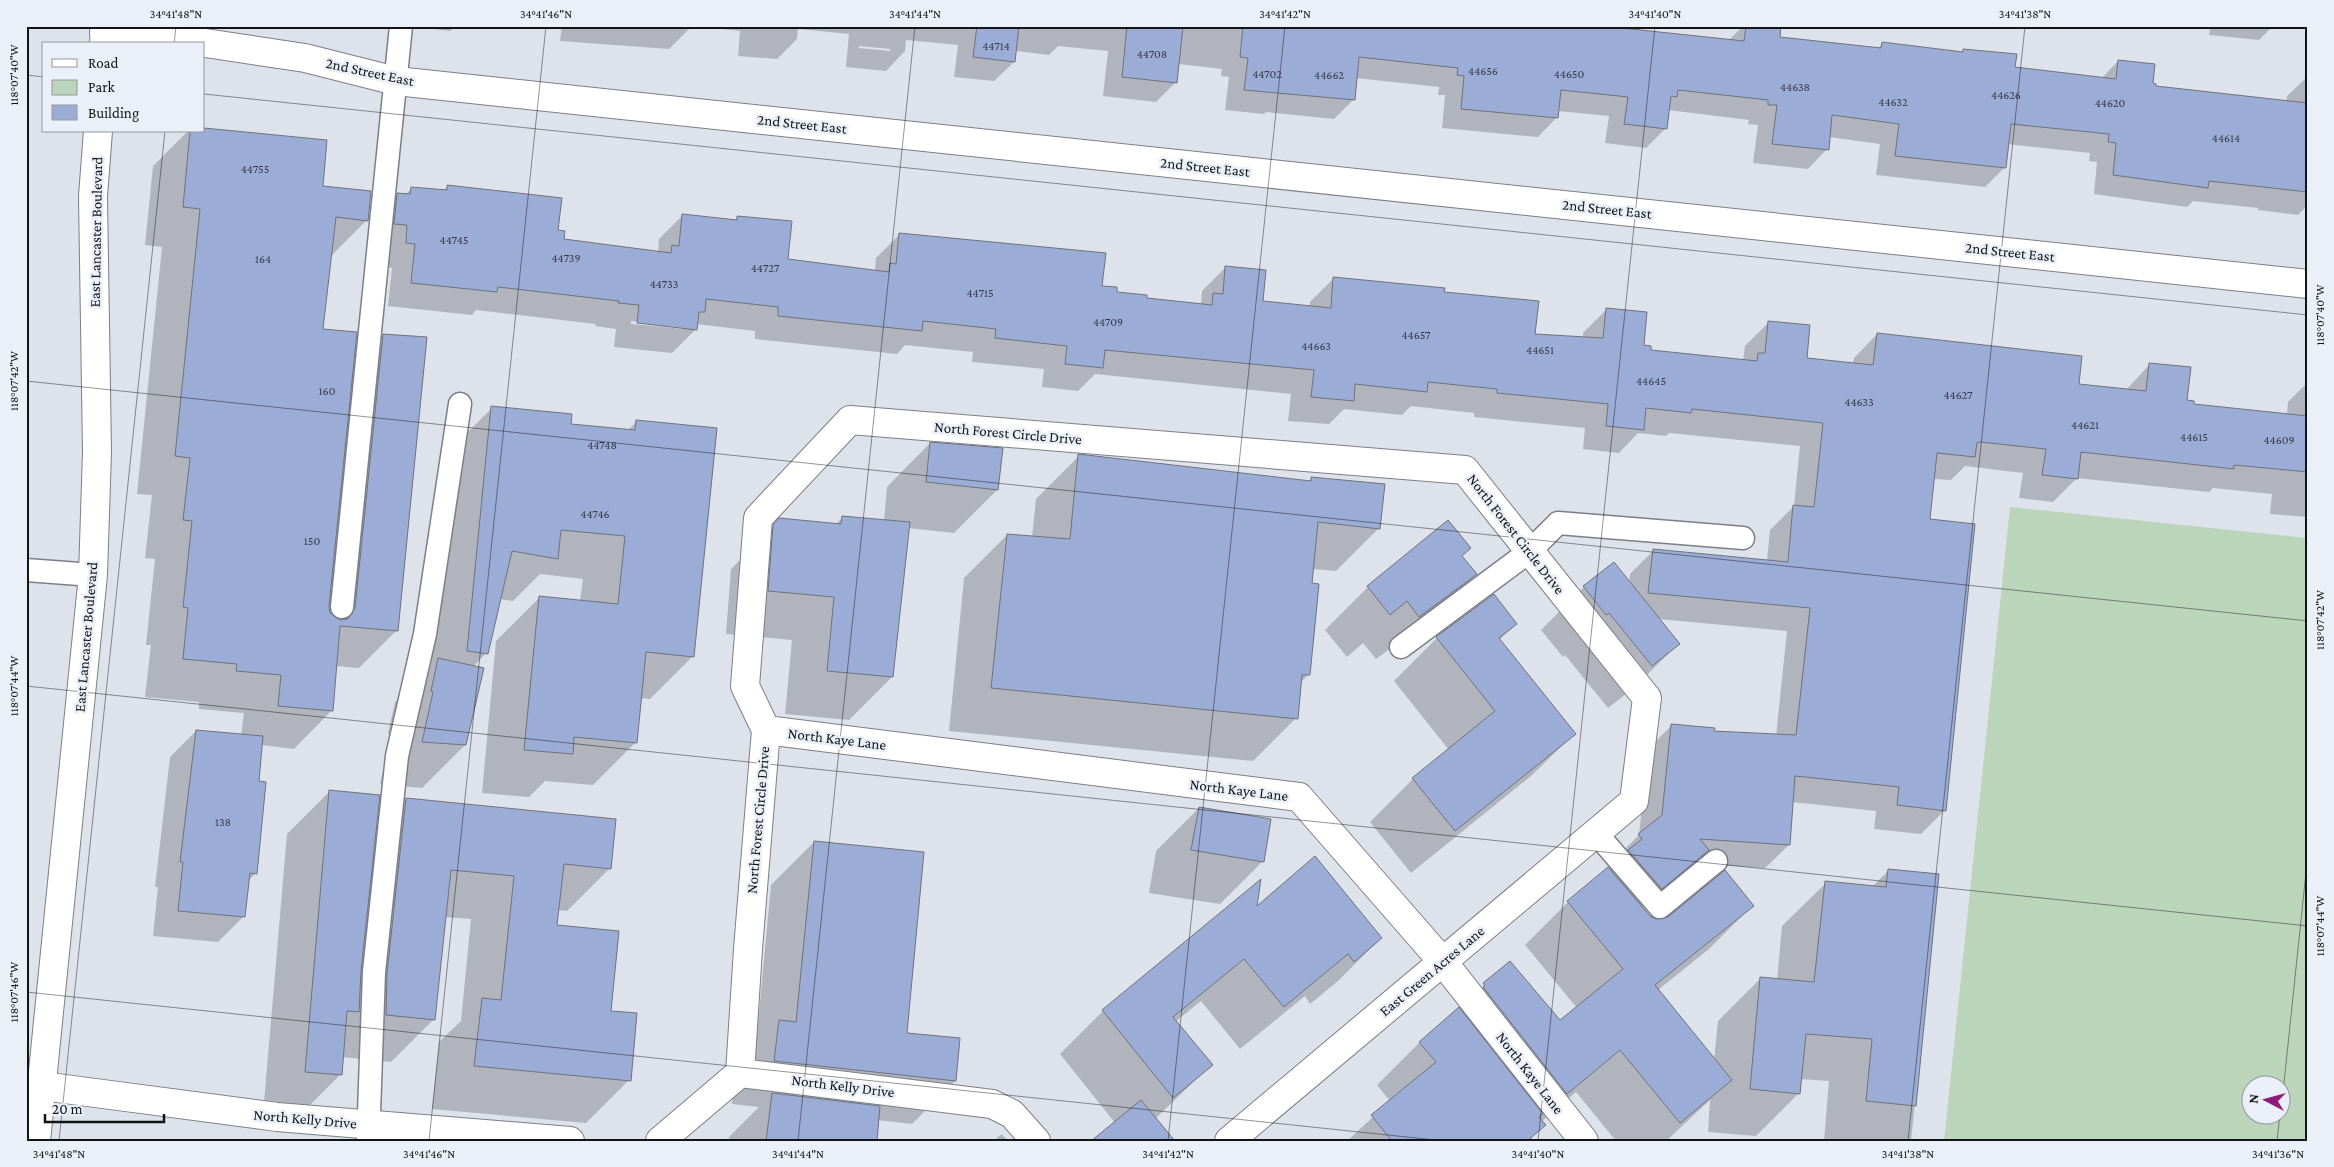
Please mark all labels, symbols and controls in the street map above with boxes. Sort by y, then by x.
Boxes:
text: 34°41'48"N [150,7,202,21]
text: 34°41'46"N [520,7,572,21]
text: 34°41'44"N [889,7,941,21]
text: 34°41'42"N [1259,7,1311,21]
text: 34°41'40"N [1629,7,1681,21]
text: 34°41'38"N [1999,7,2051,21]
house number: 44714 [982,39,1010,53]
legend [42,42,205,132]
text: 118°07'40"W [7,44,21,106]
house number: 44708 [1137,47,1167,61]
text: Road [88,55,119,71]
street label: 2nd Street East [324,55,417,89]
house number: 44656 [1468,64,1498,78]
house number: 44702 [1252,67,1282,81]
house number: 44650 [1554,67,1585,81]
house number: 44662 [1314,68,1344,82]
text: Park [88,79,115,95]
house number: 44638 [1780,80,1810,94]
house number: 44626 [1991,88,2021,102]
house number: 44632 [1878,95,1908,109]
house number: 44620 [2095,96,2126,110]
text: Building [88,105,139,122]
street label: 2nd Street East [757,111,849,137]
house number: 44614 [2212,131,2240,145]
street label: 2nd Street East [1160,154,1252,180]
street label: East Lancaster Boulevard [87,156,105,307]
house number: 44755 [241,162,269,176]
street label: 2nd Street East [1562,196,1654,222]
house number: 44745 [440,233,468,247]
street label: 2nd Street East [1965,239,2057,265]
house number: 44739 [551,251,581,265]
house number: 164 [255,252,271,266]
house number: 44727 [751,261,780,275]
house number: 44733 [650,277,679,291]
text: 118°07'40"W [2313,284,2327,346]
house number: 44715 [966,286,994,300]
house number: 44709 [1093,315,1123,329]
house number: 44657 [1401,328,1431,342]
house number: 44663 [1301,339,1331,353]
house number: 44651 [1526,343,1554,357]
text: 118°07'42"W [7,351,21,411]
house number: 44645 [1636,374,1666,388]
house number: 160 [319,384,336,398]
house number: 44627 [1943,388,1973,402]
house number: 44633 [1844,395,1874,409]
house number: 44621 [2071,418,2099,432]
street label: North Forest Circle Drive [934,419,1083,447]
house number: 44615 [2180,430,2208,444]
house number: 44609 [2263,433,2295,447]
house number: 44748 [587,438,617,452]
street label: North Forest Circle Drive [1464,471,1568,598]
house number: 44746 [580,507,610,521]
house number: 150 [304,534,320,548]
street label: East Lancaster Boulevard [71,561,101,713]
text: 118°07'42"W [2313,590,2327,650]
text: 118°07'44"W [7,656,21,716]
street label: North Kaye Lane [787,725,887,754]
street label: North Forest Circle Drive [744,745,772,894]
street label: North Kaye Lane [1189,776,1289,805]
house number: 138 [215,815,231,829]
text: 118°07'44"W [2313,896,2327,956]
street label: East Green Acres Lane [1377,922,1488,1019]
text: 118°07'46"W [7,962,21,1022]
street label: North Kaye Lane [1492,1029,1567,1118]
street label: North Kelly Drive [790,1072,896,1101]
north arrow [2242,1074,2292,1124]
scale bar [45,1092,164,1124]
text: N [2245,1093,2262,1104]
text: 20 m [52,1101,83,1117]
street label: North Kelly Drive [253,1107,358,1133]
text: 34°41'48"N [33,1147,85,1161]
text: 34°41'46"N [403,1147,455,1161]
text: 34°41'44"N [772,1147,824,1161]
text: 34°41'42"N [1142,1147,1194,1161]
text: 34°41'40"N [1512,1147,1564,1161]
text: 34°41'38"N [1882,1147,1934,1161]
text: 34°41'36"N [2252,1147,2304,1161]

